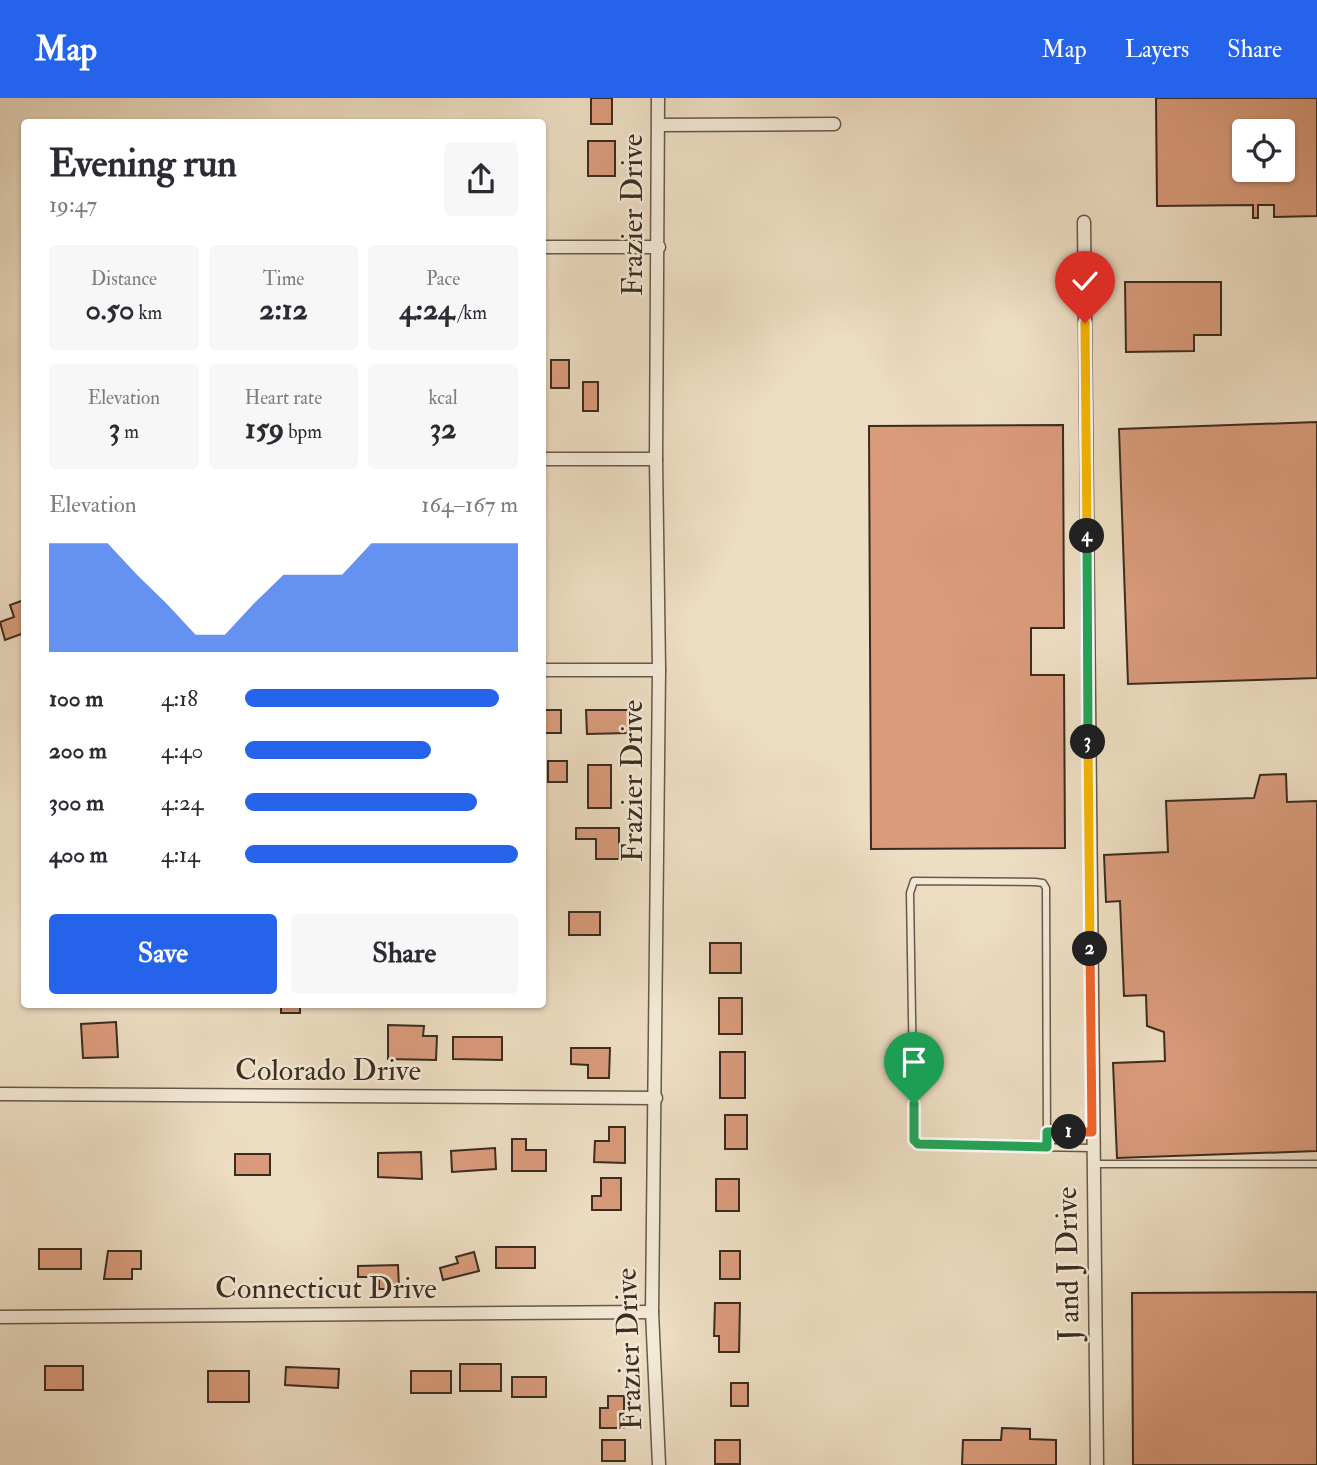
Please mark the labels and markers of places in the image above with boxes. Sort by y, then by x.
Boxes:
pin [1055,251,1115,323]
pin: 4 [1070,518,1104,554]
pin: 3 [1070,724,1106,760]
pin: 2 [1072,932,1108,966]
pin [884,1032,944,1104]
pin: 1 [1052,1114,1086,1150]

